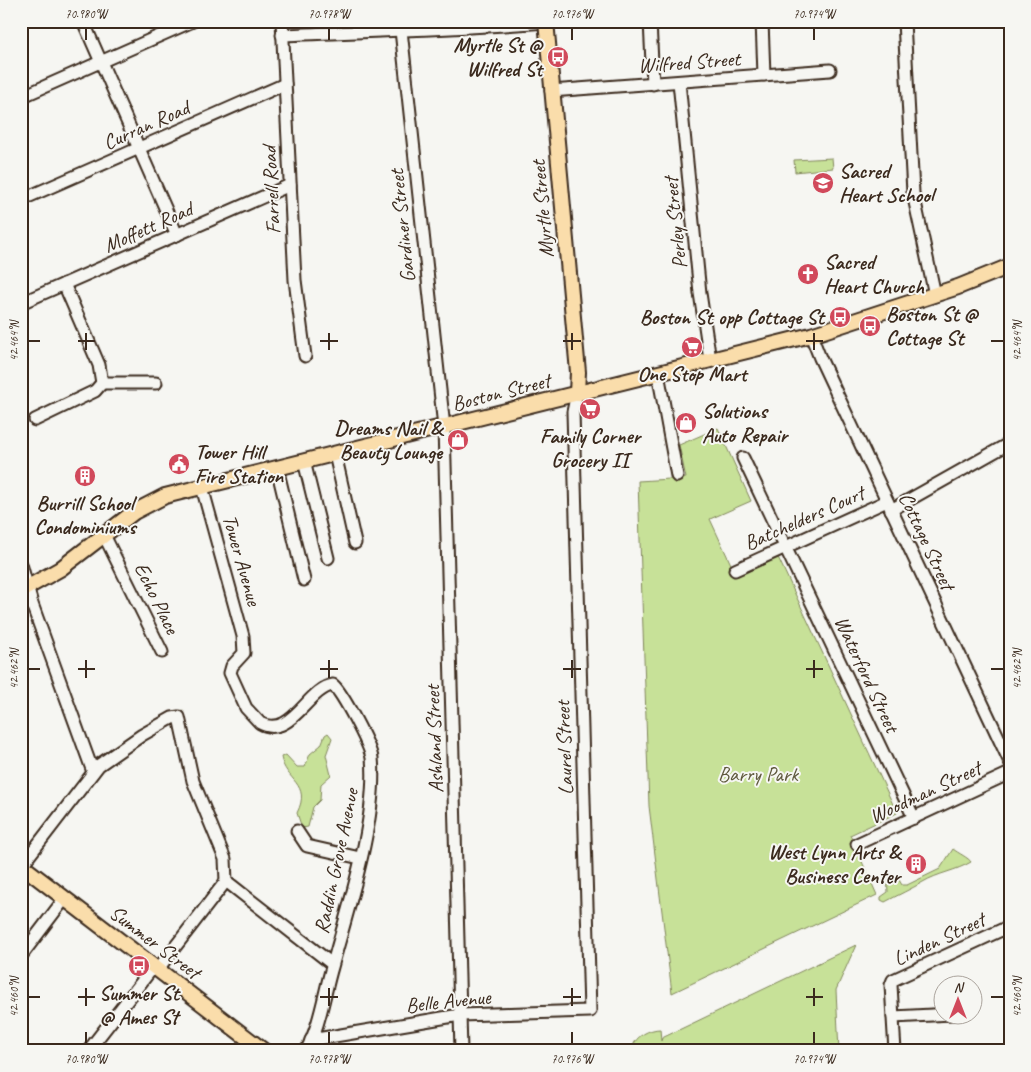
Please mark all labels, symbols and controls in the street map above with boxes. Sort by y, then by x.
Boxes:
text: 70.980°W [65,6,109,22]
text: 70.978°W [308,6,352,22]
text: 70.976°W [551,6,595,22]
text: 70.974°W [793,6,837,22]
place label: Myrtle St @ Wilfred St [453,32,545,82]
bus stop icon: Myrtle St @ Wilfred St [546,45,570,69]
street label: Wilfred Street [637,45,743,79]
street label: Curran Road [99,93,196,155]
street label: Farrell Road [256,142,286,235]
street label: Myrtle Street [525,157,559,259]
place label: Sacred Heart School [839,158,938,208]
street label: Gardiner Street [383,166,421,284]
school or university icon: Sacred Heart School [811,171,835,195]
street label: Perley Street [657,173,693,270]
street label: Moffett Road [99,195,199,258]
place label: Sacred Heart Church [824,249,925,299]
church icon: Sacred Heart Church [796,262,820,286]
place label: Boston St @ Cottage St [886,301,980,351]
place label: Boston St opp Cottage St [640,304,826,330]
bus stop icon: Boston St opp Cottage St [828,305,852,329]
bus stop icon: Boston St @ Cottage St [858,314,882,338]
text: 42.464°N [6,319,22,361]
text: 42.464°N [1009,319,1025,361]
supermarket icon: One Stop Mart [680,335,704,359]
place label: One Stop Mart [638,361,750,387]
street label: Boston Street [449,367,556,417]
supermarket icon: Family Corner Grocery II [578,397,602,421]
place label: Solutions Auto Repair [702,398,790,448]
shop icon: Solutions Auto Repair [674,411,698,435]
place label: Dreams Nail & Beauty Lounge [334,415,445,466]
place label: Family Corner Grocery II [540,423,642,473]
shop icon: Dreams Nail & Beauty Lounge [446,428,470,452]
place label: Tower Hill Fire Station [195,439,285,489]
public building icon: Tower Hill Fire Station [167,452,191,476]
building icon: Burrill School Condominiums [73,464,97,488]
street label: Batchelders Court [740,479,871,556]
street label: Cottage Street [893,488,962,597]
place label: Burrill School Condominiums [34,490,138,540]
street label: Tower Avenue [217,512,268,610]
street label: Echo Place [129,558,186,639]
street label: Waterford Street [829,612,906,738]
text: 42.462°N [6,647,22,689]
text: 42.462°N [1009,647,1025,689]
street label: Ashland Street [419,683,449,793]
street label: Laurel Street [549,698,579,796]
street label: Woodman Street [865,754,988,829]
park label: Barry Park [718,761,799,787]
street label: Raddin Grove Avenue [308,784,365,936]
place label: West Lynn Arts & Business Center [768,839,903,889]
building icon: West Lynn Arts & Business Center [904,852,928,876]
street label: Summer Street [104,899,208,987]
street label: Linden Street [889,905,992,971]
bus stop icon: Summer St @ Ames St [127,954,151,978]
north arrow [934,974,984,1024]
text: 42.460°N [6,975,22,1017]
text: 42.460°N [1009,975,1025,1017]
text: N [954,979,965,996]
place label: Summer St @ Ames St [99,980,181,1030]
street label: Belle Avenue [404,984,493,1018]
text: 70.980°W [65,1051,109,1067]
text: 70.978°W [308,1051,352,1067]
text: 70.976°W [551,1051,595,1067]
text: 70.974°W [793,1051,837,1067]

